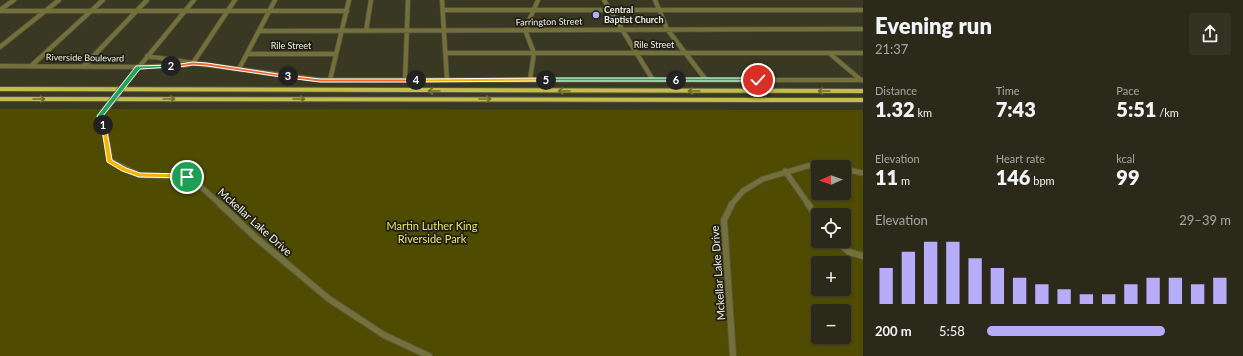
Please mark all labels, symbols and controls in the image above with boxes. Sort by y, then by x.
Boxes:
place label: Central Baptist Church [604,4,664,25]
marker: Central Baptist Church [591,10,601,20]
text: Evening run [875,12,992,39]
button: share [1189,13,1231,55]
street label: Farrington Street [516,15,583,28]
street label: Rile Street [634,39,675,50]
street label: Rile Street [271,40,312,51]
text: 21:37 [875,41,908,57]
street label: Riverside Boulevard [46,51,124,64]
pin: 2 [161,56,181,76]
text: 2 [168,59,174,72]
pin [741,63,775,97]
pin: 3 [278,66,298,86]
text: 3 [285,69,291,82]
icon: check [747,69,769,91]
pin: 4 [406,70,426,90]
pin: 5 [536,70,556,90]
pin: 6 [666,70,686,90]
text: 4 [413,73,419,86]
text: 5 [543,73,549,86]
text: 6 [673,73,679,86]
text: Distance [875,84,917,97]
text: Time [996,84,1020,97]
text: Pace [1116,84,1139,97]
one-way arrow [428,87,441,95]
one-way arrow [558,87,571,95]
one-way arrow [688,87,701,95]
one-way arrow [818,87,831,95]
one-way arrow [32,95,45,103]
one-way arrow [162,95,175,103]
one-way arrow [292,95,305,103]
one-way arrow [478,95,491,103]
text: 1.32 [875,97,915,121]
text: 7:43 [996,97,1036,121]
text: 5:51 [1116,97,1156,121]
text: km [915,106,932,119]
text: /km [1156,106,1179,119]
pin: 1 [93,115,113,135]
text: 1 [100,118,106,131]
text: Elevation [875,152,920,165]
text: Heart rate [996,152,1045,165]
text: kcal [1116,152,1135,165]
pin [170,160,204,194]
north arrow [811,160,851,200]
map controls [811,160,851,344]
text: 11 [875,165,898,189]
text: 146 [996,165,1030,189]
text: 99 [1116,165,1140,189]
icon: arrive [176,166,198,188]
text: m [898,174,910,187]
text: bpm [1030,174,1055,187]
street label: Mckellar Lake Drive [216,185,295,258]
button: locate [811,208,851,248]
text: Elevation [875,212,928,228]
text: 29–39 m [1179,212,1231,228]
park label: Martin Luther King Riverside Park [387,219,478,245]
street label: Mckellar Lake Drive [708,225,727,321]
button: + [811,256,851,296]
button: − [811,304,851,344]
text: 200 m [875,323,912,339]
text: 5:58 [939,323,965,339]

